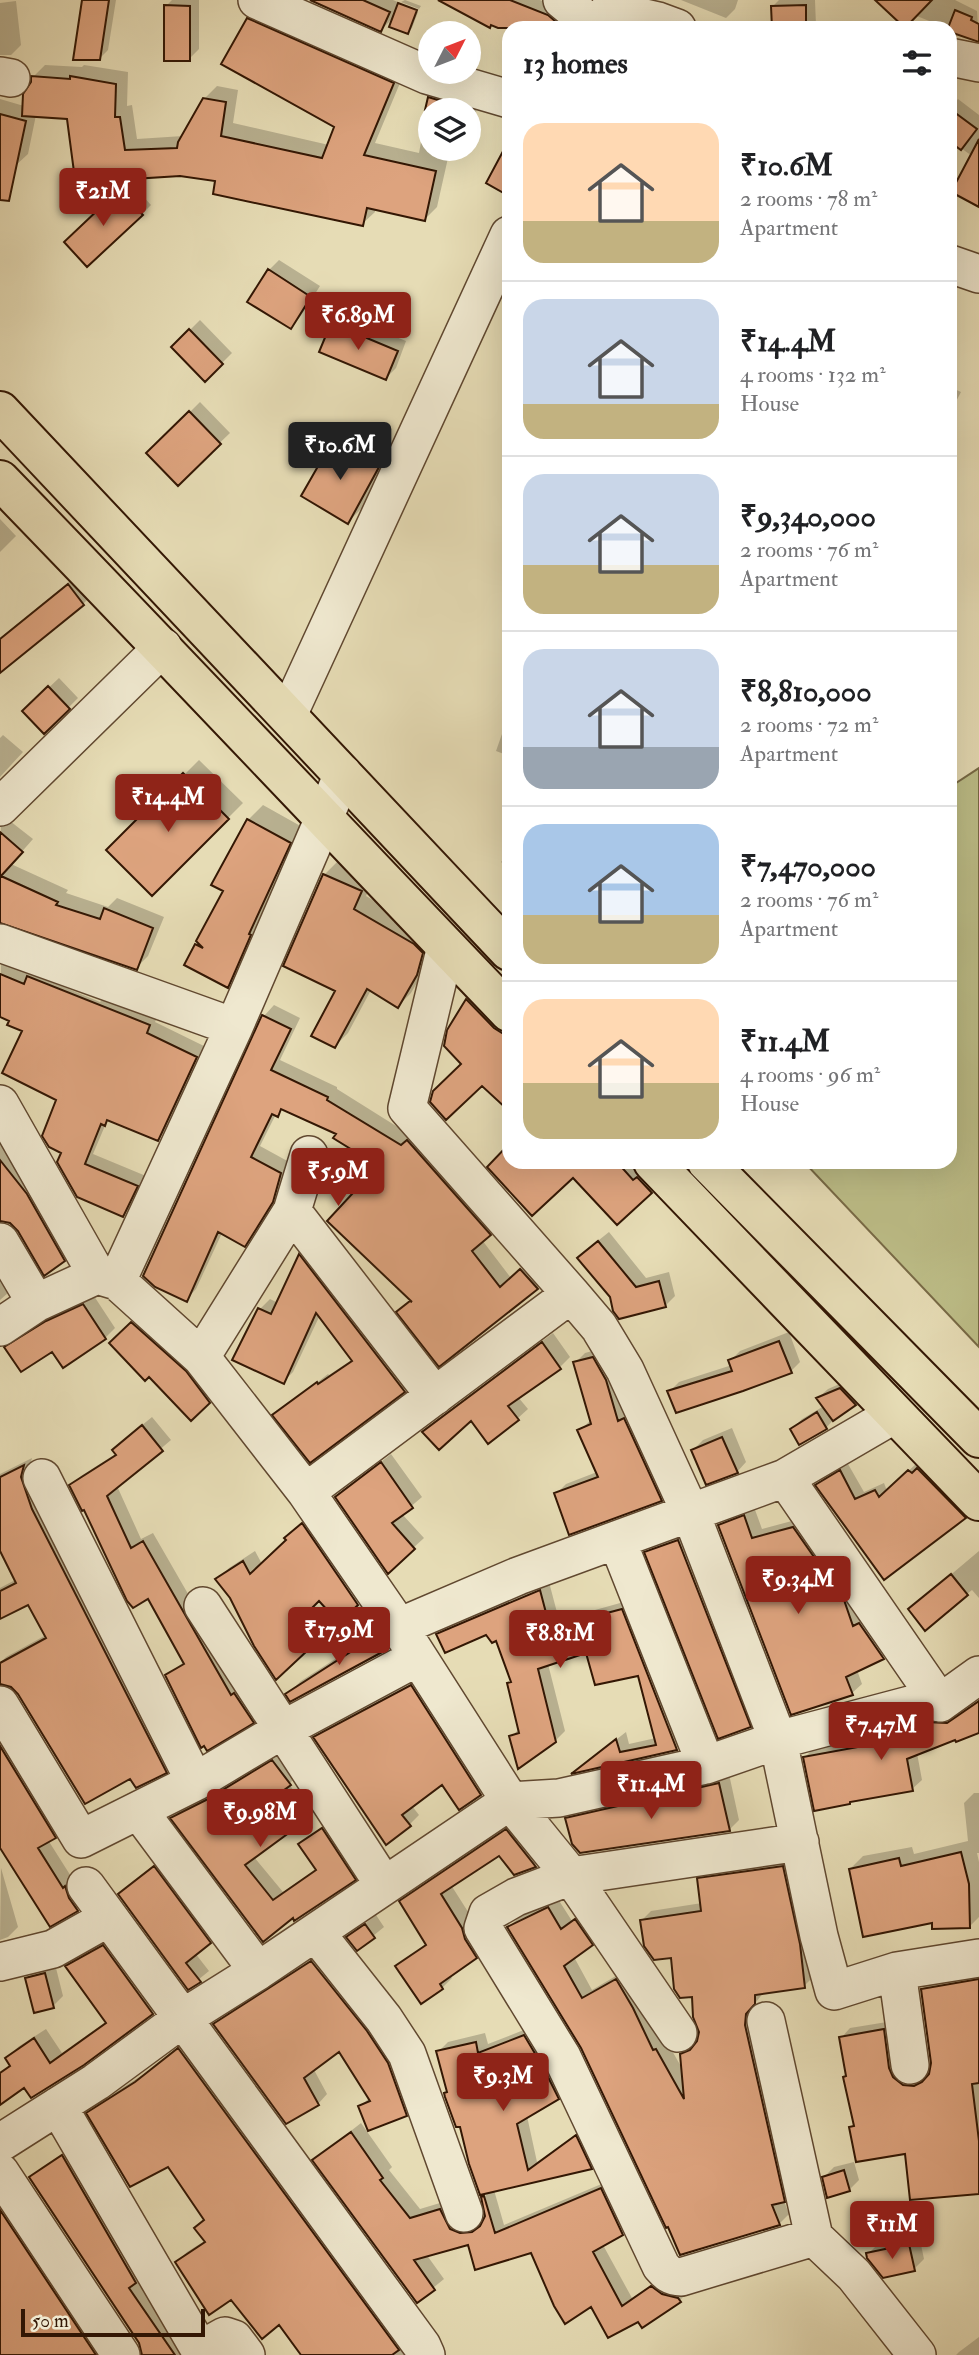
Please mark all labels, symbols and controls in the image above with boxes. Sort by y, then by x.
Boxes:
north arrow [418,21,481,84]
map controls [418,21,481,161]
icon: filters [898,44,936,82]
text: 13 homes [523,45,628,82]
button: layers [418,98,481,161]
text: ₹10.6M [740,147,833,184]
icon: home [579,151,663,235]
pin: ₹21M [62,168,144,228]
text: ₹21M [75,176,131,205]
text: 2 rooms · 78 m² [740,184,878,213]
text: Apartment [740,213,838,242]
pin: ₹6.89M [301,292,415,352]
text: ₹6.89M [321,300,395,329]
text: ₹14.4M [740,323,836,360]
icon: home [579,327,663,411]
text: 4 rooms · 132 m² [740,360,886,389]
text: House [740,389,799,418]
pin: ₹10.6M [283,422,397,482]
text: ₹10.6M [304,430,376,459]
text: ₹9,340,000 [740,498,876,535]
icon: home [579,502,663,586]
text: 2 rooms · 76 m² [740,535,878,564]
text: Apartment [740,564,838,593]
text: ₹8,810,000 [740,673,872,710]
icon: home [579,677,663,761]
text: 2 rooms · 72 m² [740,710,878,739]
text: Apartment [740,739,838,768]
pin: ₹14.4M [111,774,225,834]
text: ₹14.4M [131,782,205,811]
text: ₹7,470,000 [740,848,876,885]
icon: home [579,852,663,936]
text: 2 rooms · 76 m² [740,885,878,914]
text: Apartment [740,914,838,943]
text: ₹11.4M [740,1023,830,1060]
icon: home [579,1027,663,1111]
text: 4 rooms · 96 m² [740,1060,880,1089]
text: House [740,1089,799,1118]
pin: ₹5.9M [289,1148,387,1208]
text: ₹5.9M [307,1156,369,1185]
pin: ₹9.34M [741,1556,855,1616]
text: ₹9.34M [762,1564,834,1593]
pin: ₹17.9M [282,1608,396,1667]
pin: ₹8.81M [503,1610,617,1670]
text: ₹17.9M [304,1615,374,1644]
text: ₹8.81M [525,1618,595,1647]
pin: ₹7.47M [824,1702,938,1762]
text: ₹7.47M [845,1710,917,1739]
pin: ₹11.4M [594,1762,708,1821]
text: ₹11.4M [616,1769,686,1798]
pin: ₹9.98M [203,1790,317,1849]
text: ₹9.98M [223,1797,297,1826]
pin: ₹9.3M [454,2054,552,2113]
text: ₹9.3M [473,2061,533,2090]
pin: ₹11M [851,2202,933,2261]
text: ₹11M [866,2209,918,2238]
scale bar [21,2306,205,2338]
text: 50 m [32,2309,69,2333]

